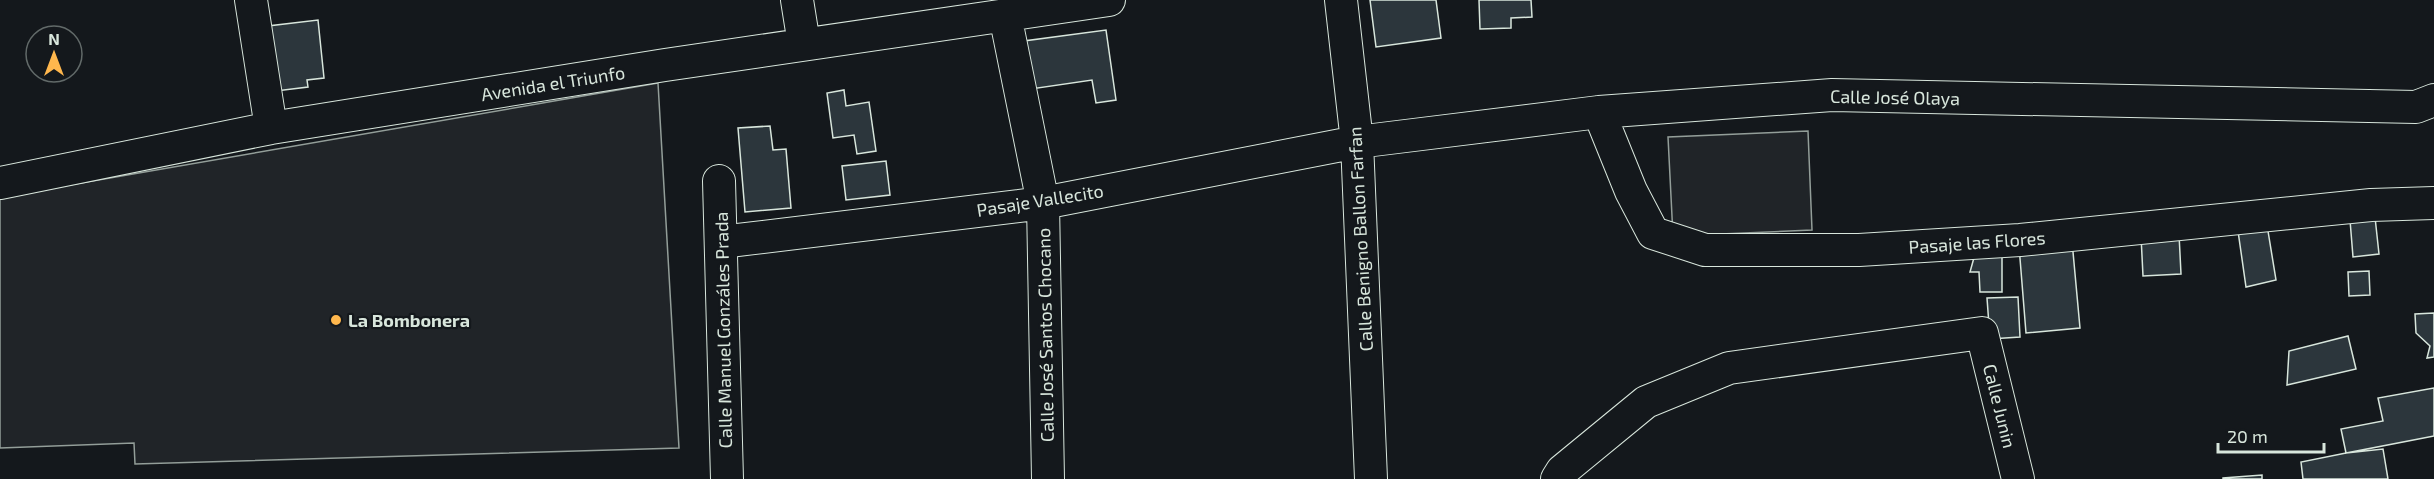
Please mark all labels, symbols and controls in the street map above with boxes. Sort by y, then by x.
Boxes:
north arrow [24,24,84,84]
text: N [48,29,60,48]
street label: Avenida el Triunfo [480,61,626,105]
street label: Calle José Olaya [1830,85,1960,109]
street label: Calle Benigno Ballon Farfan [1343,126,1377,352]
street label: Pasaje Vallecito [975,179,1105,221]
street label: Calle Manuel Gonzáles Prada [710,212,736,448]
street label: Pasaje las Flores [1908,226,2046,258]
street label: Calle José Santos Chocano [1032,228,1058,442]
place label: La Bombonera [348,309,470,331]
marker: La Bombonera [329,313,343,327]
street label: Calle Junin [1979,362,2021,450]
scale bar [2218,416,2324,454]
text: 20 m [2227,425,2268,447]

